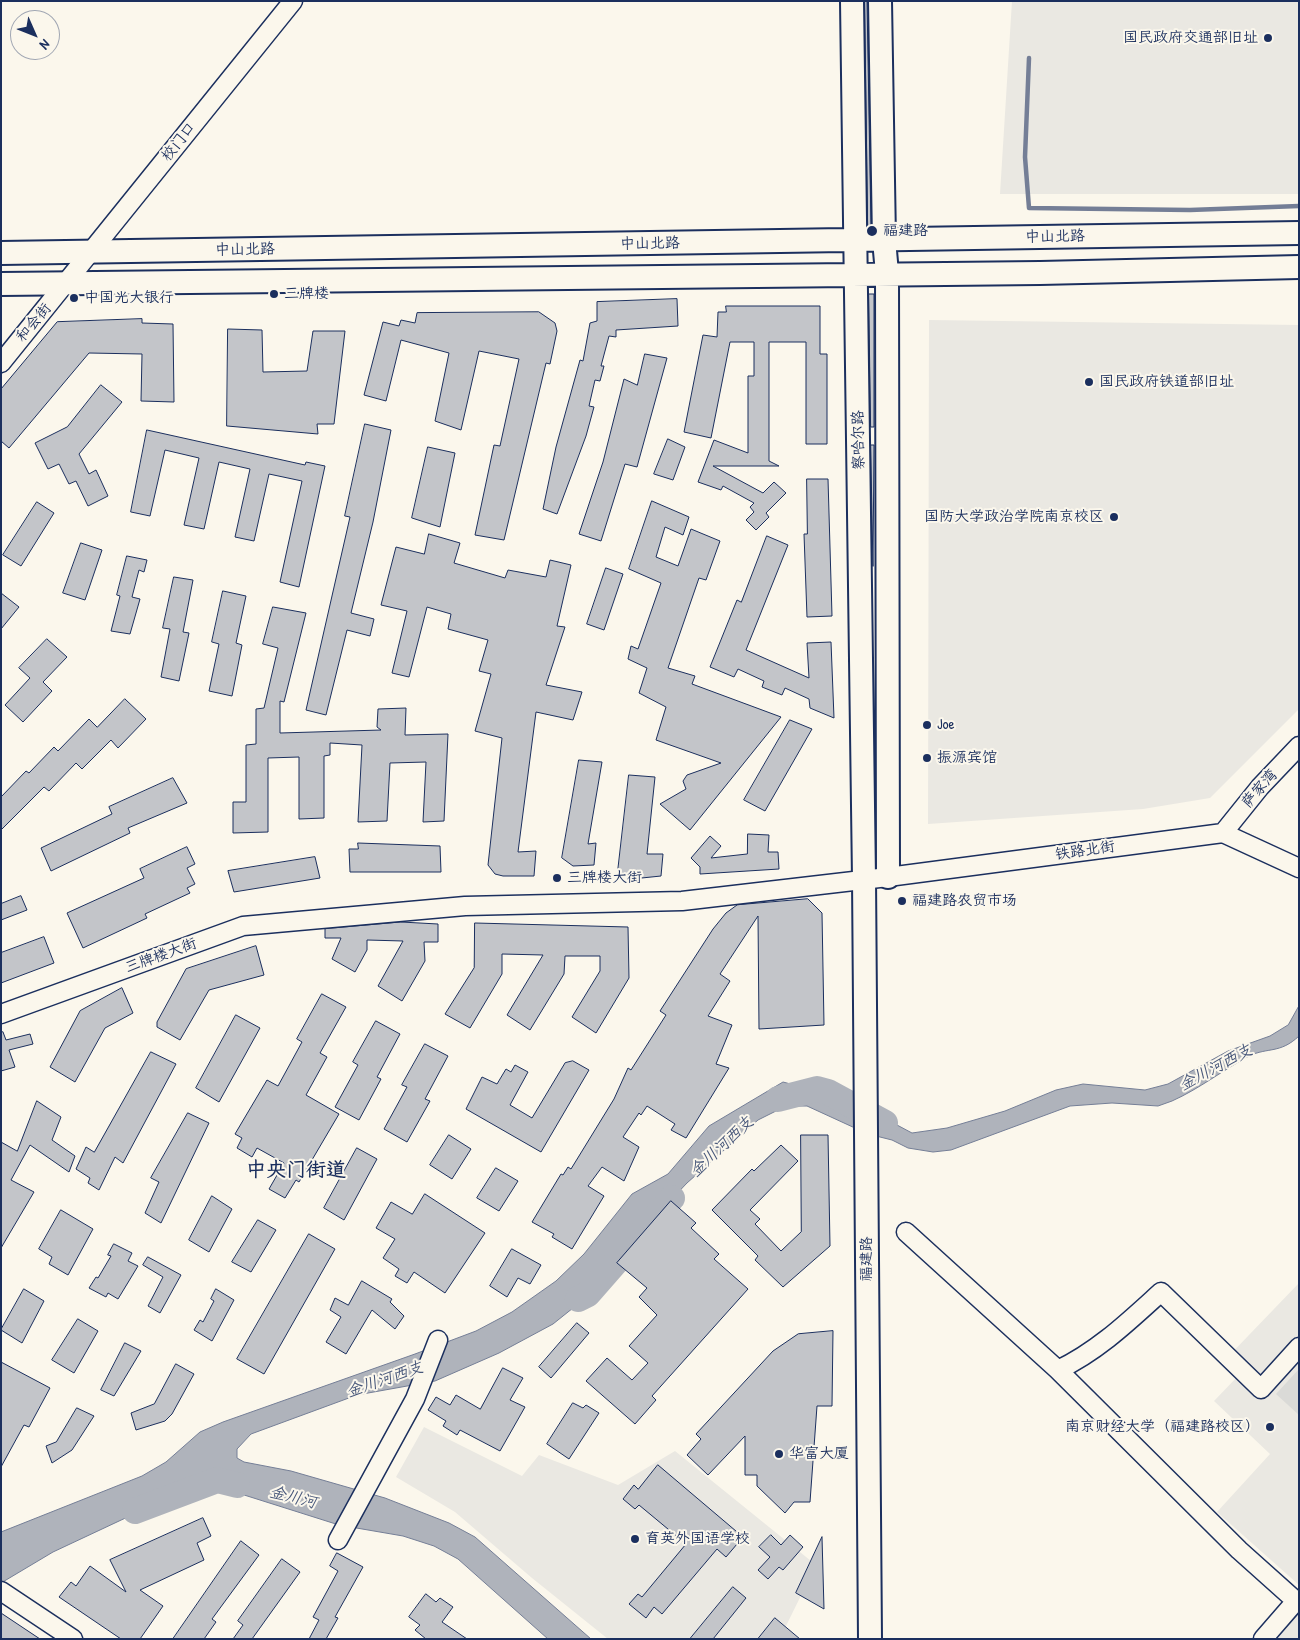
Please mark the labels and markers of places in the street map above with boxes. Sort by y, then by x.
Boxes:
place label: 国民政府交通部旧址 [1123,29,1258,47]
marker: 国民政府交通部旧址 [1262,32,1274,44]
place label: 福建路 [883,222,928,240]
marker: 福建路 [865,224,879,238]
place label: 三牌楼 [284,285,329,303]
marker: 三牌楼 [268,288,280,300]
place label: 中国光大银行 [84,289,174,307]
marker: 中国光大银行 [68,292,80,304]
place label: 国民政府铁道部旧址 [1099,373,1234,391]
marker: 国民政府铁道部旧址 [1083,376,1095,388]
place label: 国防大学政治学院南京校区 [924,508,1104,526]
marker: 国防大学政治学院南京校区 [1108,511,1120,523]
place label: Joe [937,716,955,734]
marker: Joe [921,719,933,731]
place label: 振源宾馆 [937,749,997,767]
marker: 振源宾馆 [921,752,933,764]
place label: 三牌楼大街 [567,869,642,887]
marker: 三牌楼大街 [551,872,563,884]
place label: 福建路农贸市场 [912,892,1017,910]
marker: 福建路农贸市场 [896,895,908,907]
place label: 南京财经大学（福建路校区） [1065,1418,1260,1436]
marker: 南京财经大学（福建路校区） [1264,1421,1276,1433]
place label: 华富大厦 [789,1445,849,1463]
marker: 华富大厦 [773,1448,785,1460]
place label: 育英外国语学校 [645,1530,750,1548]
marker: 育英外国语学校 [629,1533,641,1545]

